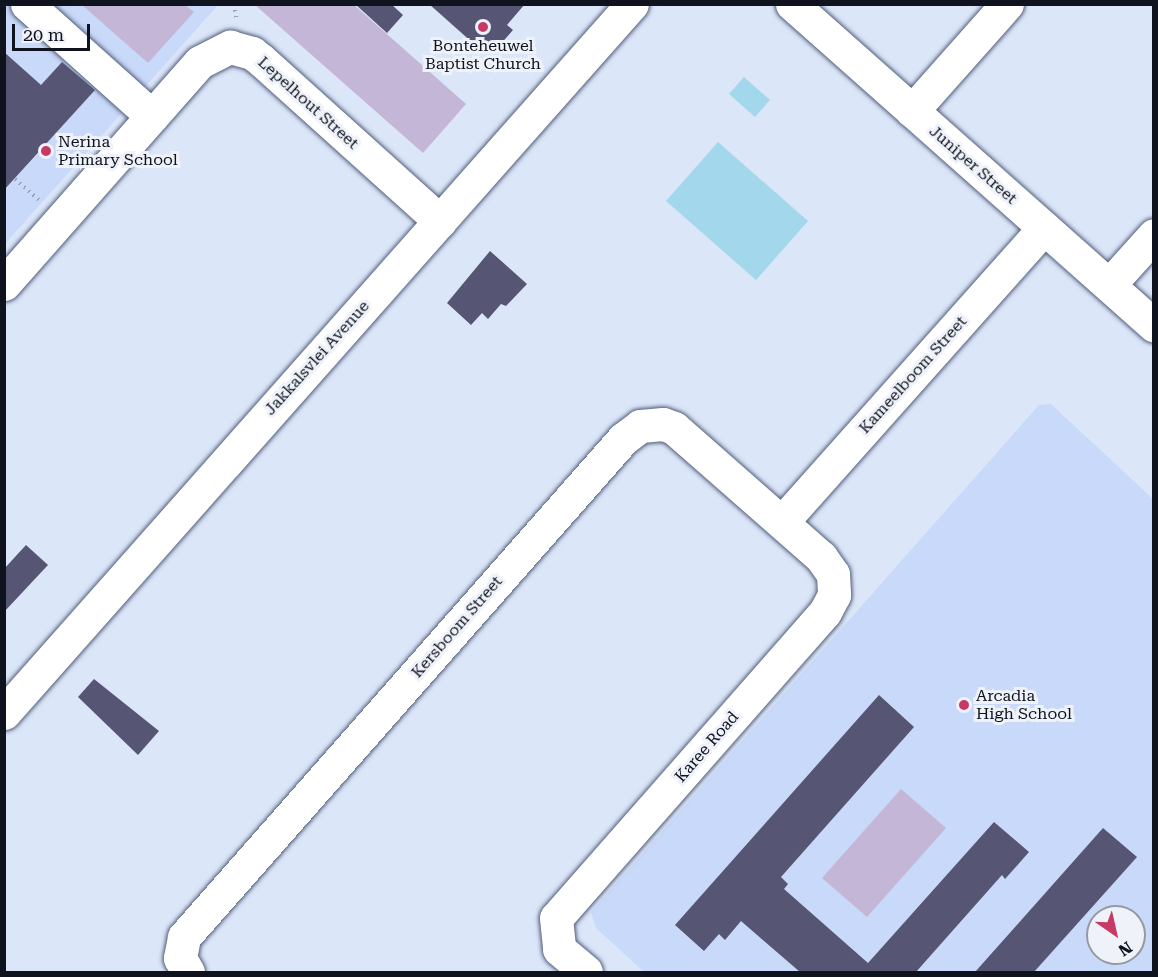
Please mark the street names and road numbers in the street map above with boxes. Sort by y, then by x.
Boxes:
street label: Lepelhout Street [254,53,362,153]
street label: Juniper Street [925,122,1021,208]
street label: Jakkalsvlei Avenue [261,297,373,419]
street label: Kameelboom Street [855,312,971,438]
street label: Kersboom Street [408,572,506,682]
street label: Karee Road [671,708,743,786]

